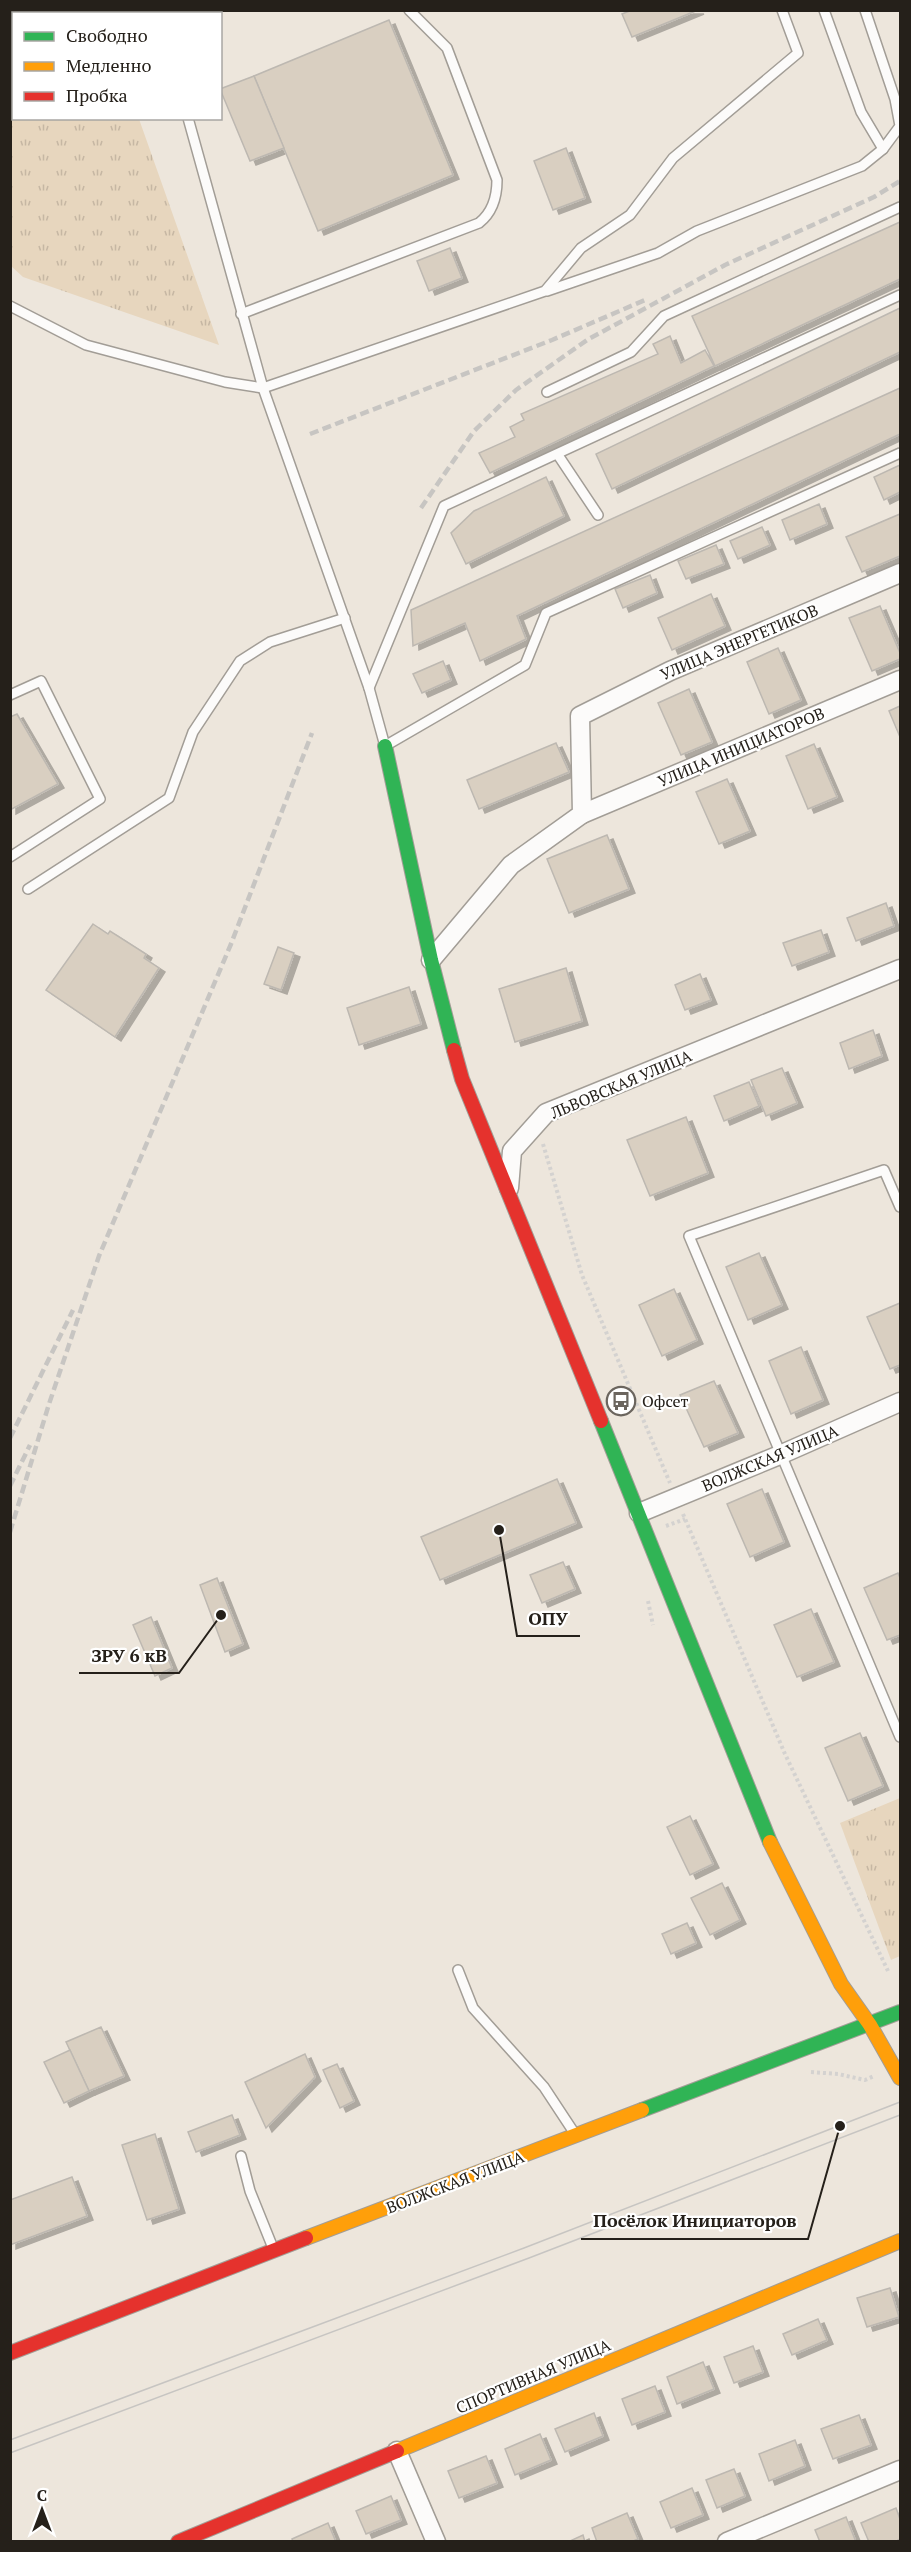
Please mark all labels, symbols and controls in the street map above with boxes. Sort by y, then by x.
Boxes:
legend [12,12,222,120]
text: Свободно [66,23,148,47]
text: Медленно [66,53,152,77]
text: Пробка [66,83,128,107]
street label: УЛИЦА ЭНЕРГЕТИКОВ [657,599,821,685]
street label: УЛИЦА ИНИЦИАТОРОВ [654,702,828,792]
street label: ЛЬВОВСКАЯ УЛИЦА [546,1044,695,1124]
bus stop icon: Офсет [605,1385,637,1417]
place label: Офсет [642,1390,689,1412]
street label: ВОЛЖСКАЯ УЛИЦА [698,1419,842,1497]
callout: ОПУ [517,1600,580,1636]
text: ОПУ [528,1606,568,1630]
callout: ЗРУ 6 кВ [79,1637,179,1673]
text: ЗРУ 6 кВ [91,1643,167,1667]
street label: ВОЛЖСКАЯ УЛИЦА [383,2146,527,2218]
callout: Посёлок Инициаторов [581,2203,808,2239]
text: Посёлок Инициаторов [593,2208,797,2232]
street label: СПОРТИВНАЯ УЛИЦА [452,2333,614,2419]
north arrow [12,2480,72,2540]
text: С [37,2484,47,2506]

